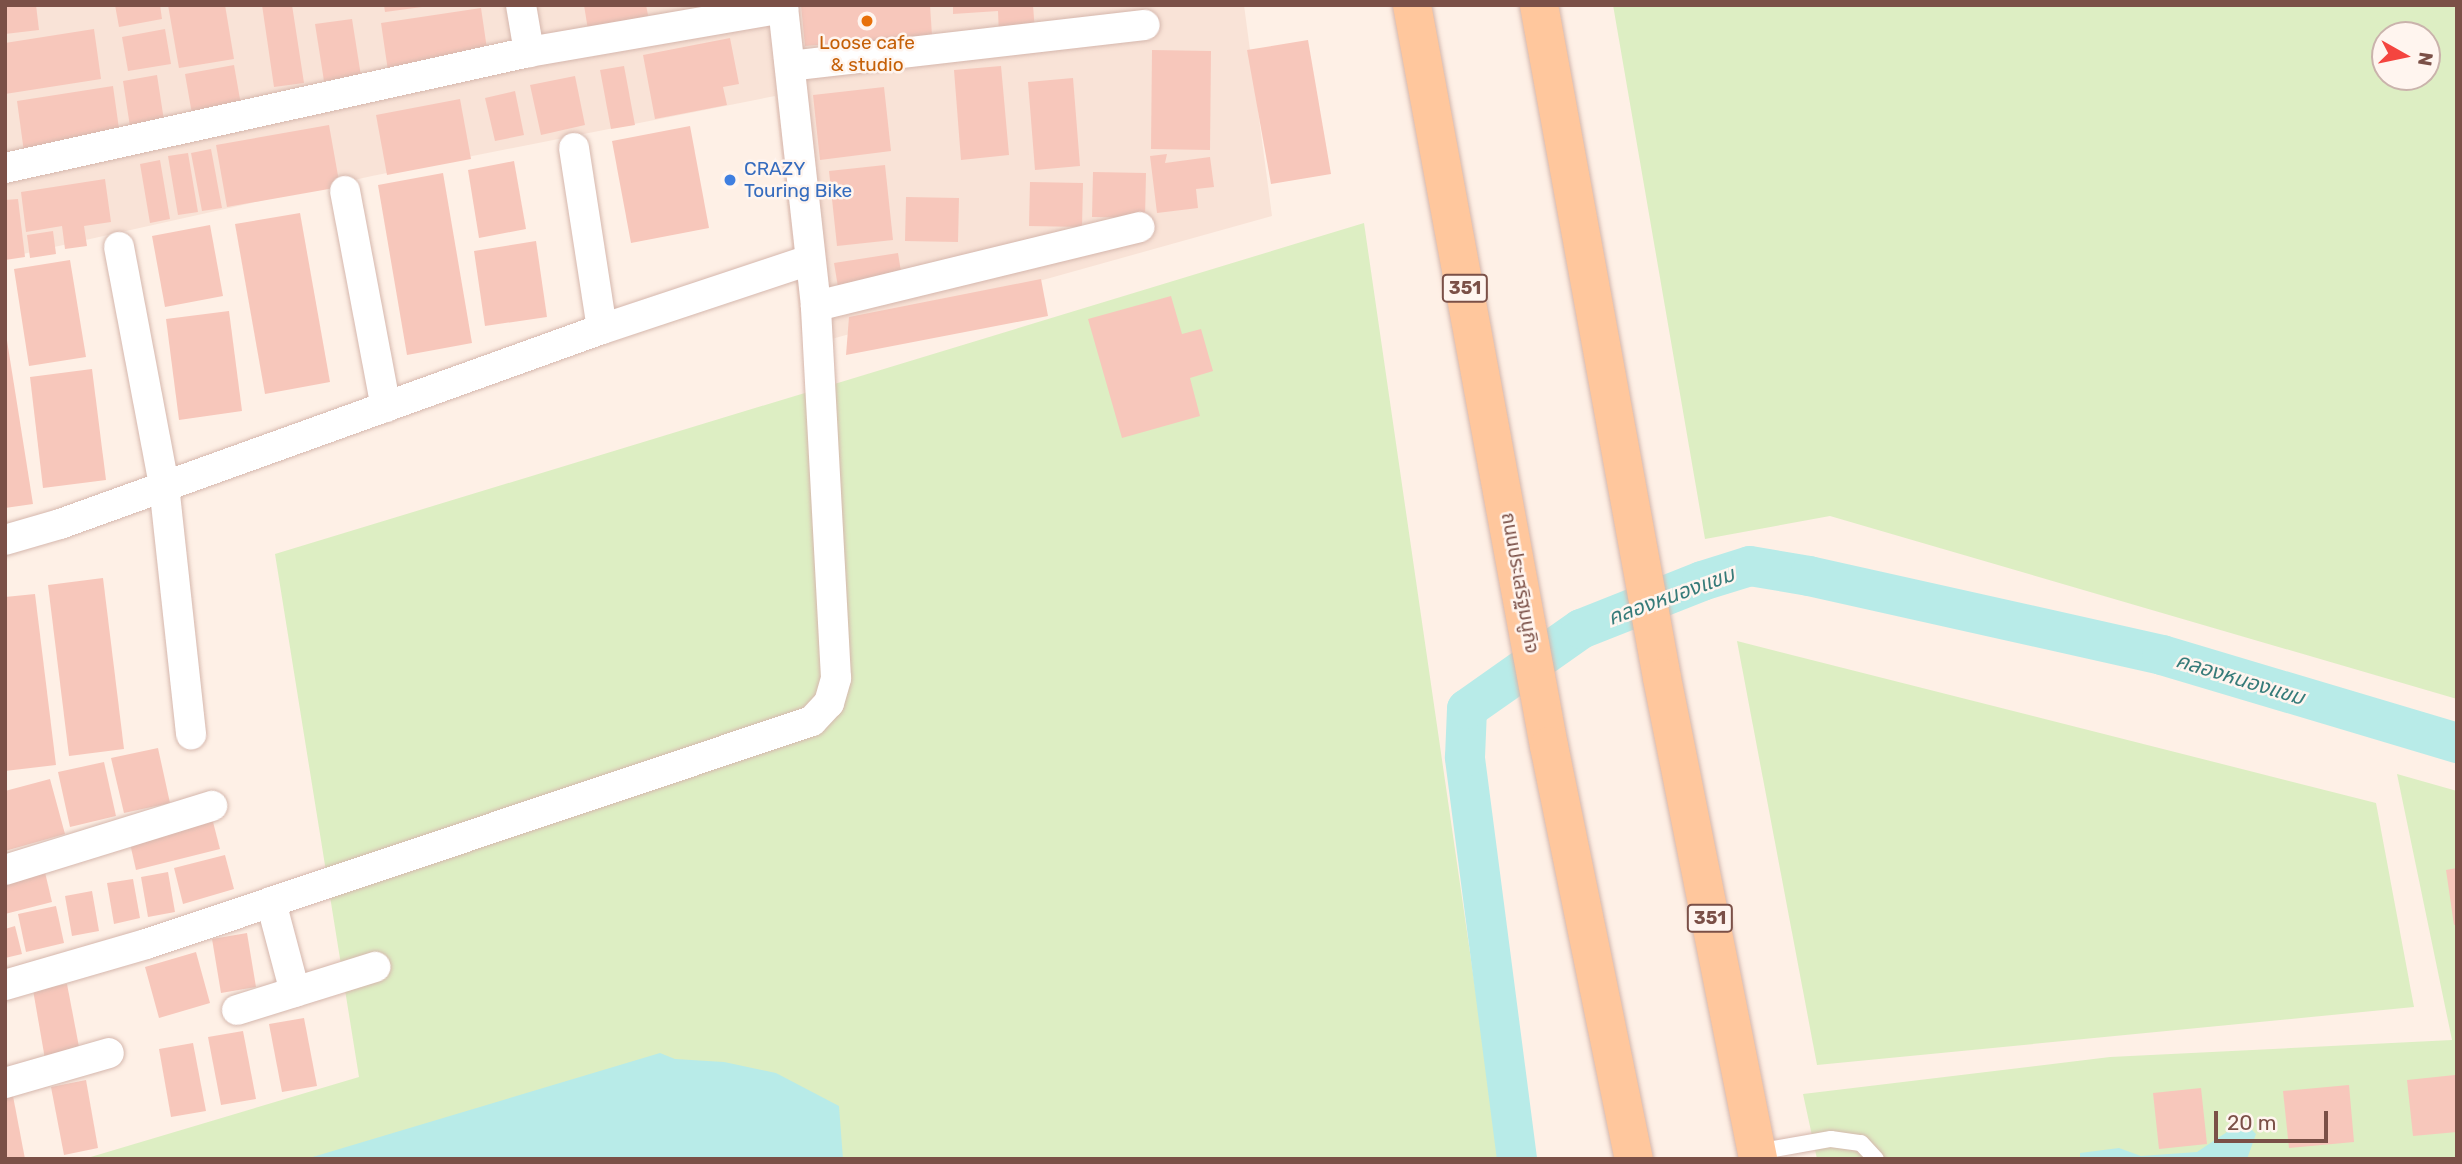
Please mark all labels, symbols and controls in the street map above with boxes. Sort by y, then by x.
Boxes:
marker: Loose cafe & studio [859,13,875,29]
north arrow [2371,21,2441,91]
place label: Loose cafe & studio [819,32,915,76]
text: N [2413,50,2438,68]
place label: CRAZY Touring Bike [744,158,852,202]
marker: CRAZY Touring Bike [722,172,738,188]
road number: 351 [1440,274,1490,302]
street label: ถนนประเสริฐมนูกิจ [1496,511,1544,655]
water label: คลองหนองแขม [1604,561,1738,631]
water label: คลองหนองแขม [2173,648,2307,710]
road number: 351 [1686,903,1734,932]
scale bar [2217,1098,2331,1142]
text: 20 m [2227,1110,2276,1135]

